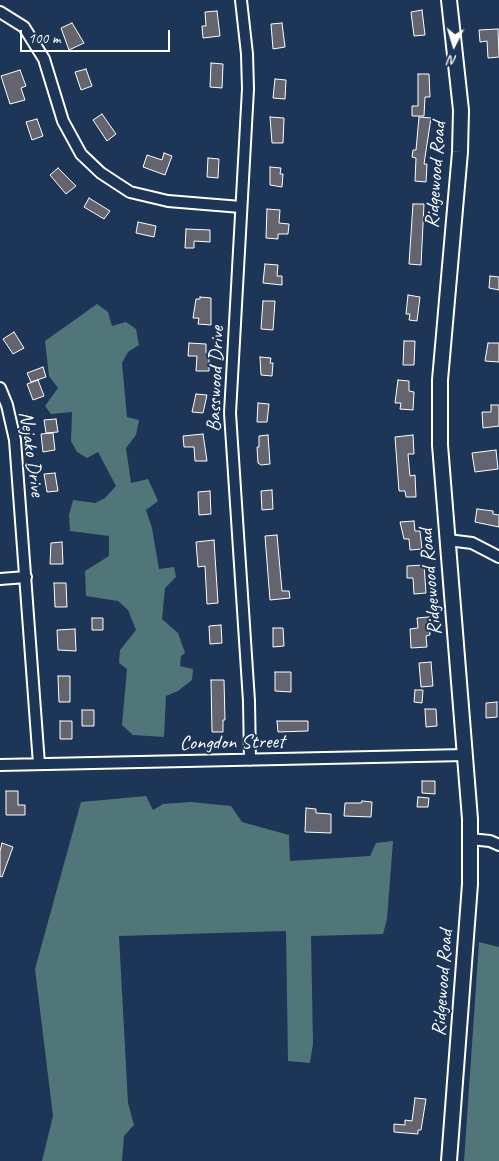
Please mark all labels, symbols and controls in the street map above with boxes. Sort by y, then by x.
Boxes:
scale bar [22,20,172,52]
north arrow [429,20,479,70]
text: 100 m [28,29,60,48]
text: N [448,52,458,69]
street label: Ridgewood Road [420,121,452,229]
street label: Basswood Drive [202,326,230,432]
street label: Nejako Drive [13,410,49,498]
street label: Ridgewood Road [414,528,448,636]
street label: Congdon Street [179,730,285,756]
street label: Ridgewood Road [427,929,459,1037]

